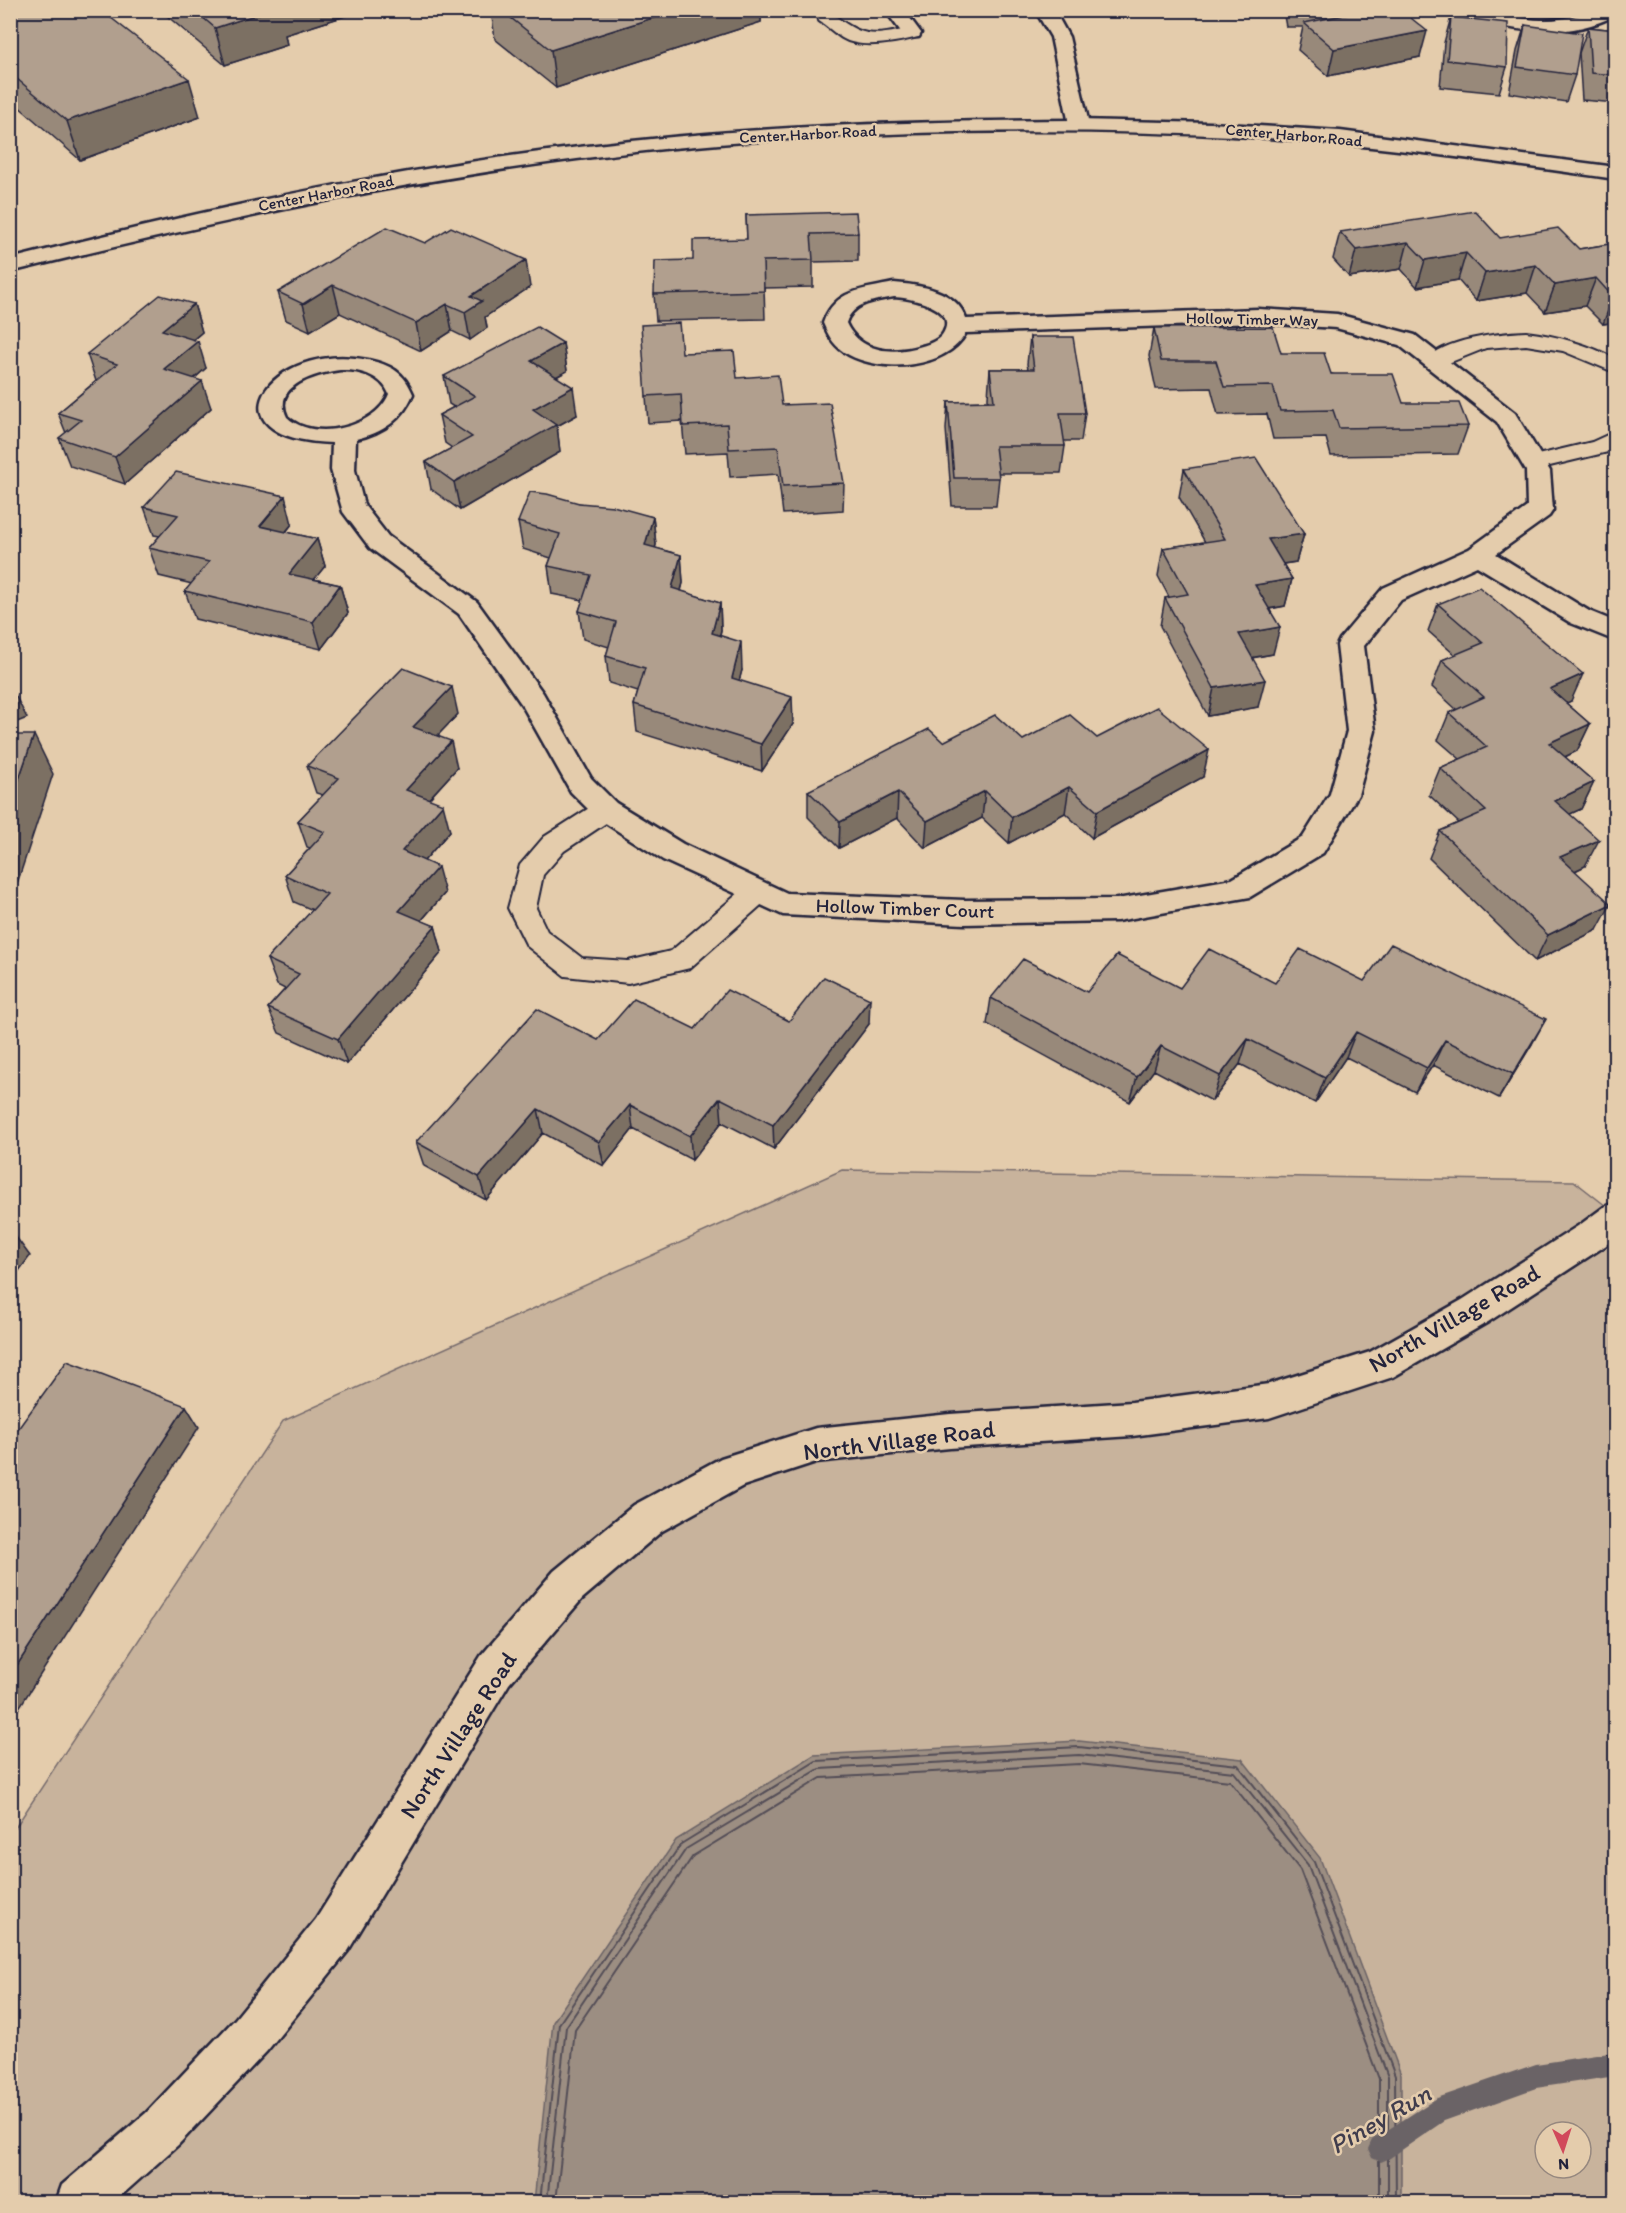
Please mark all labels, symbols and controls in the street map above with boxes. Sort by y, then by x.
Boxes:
street label: Center Harbor Road [1225,120,1364,150]
street label: Center Harbor Road [739,121,877,147]
street label: Center Harbor Road [257,171,396,215]
street label: Hollow Timber Way [1186,308,1319,330]
street label: Hollow Timber Court [815,893,995,923]
street label: North Village Road [1363,1257,1545,1379]
street label: North Village Road [801,1414,997,1466]
street label: North Village Road [393,1646,523,1824]
water label: Piney Run [1324,2077,1437,2161]
north arrow [1533,2120,1593,2180]
text: N [1558,2155,1570,2174]

